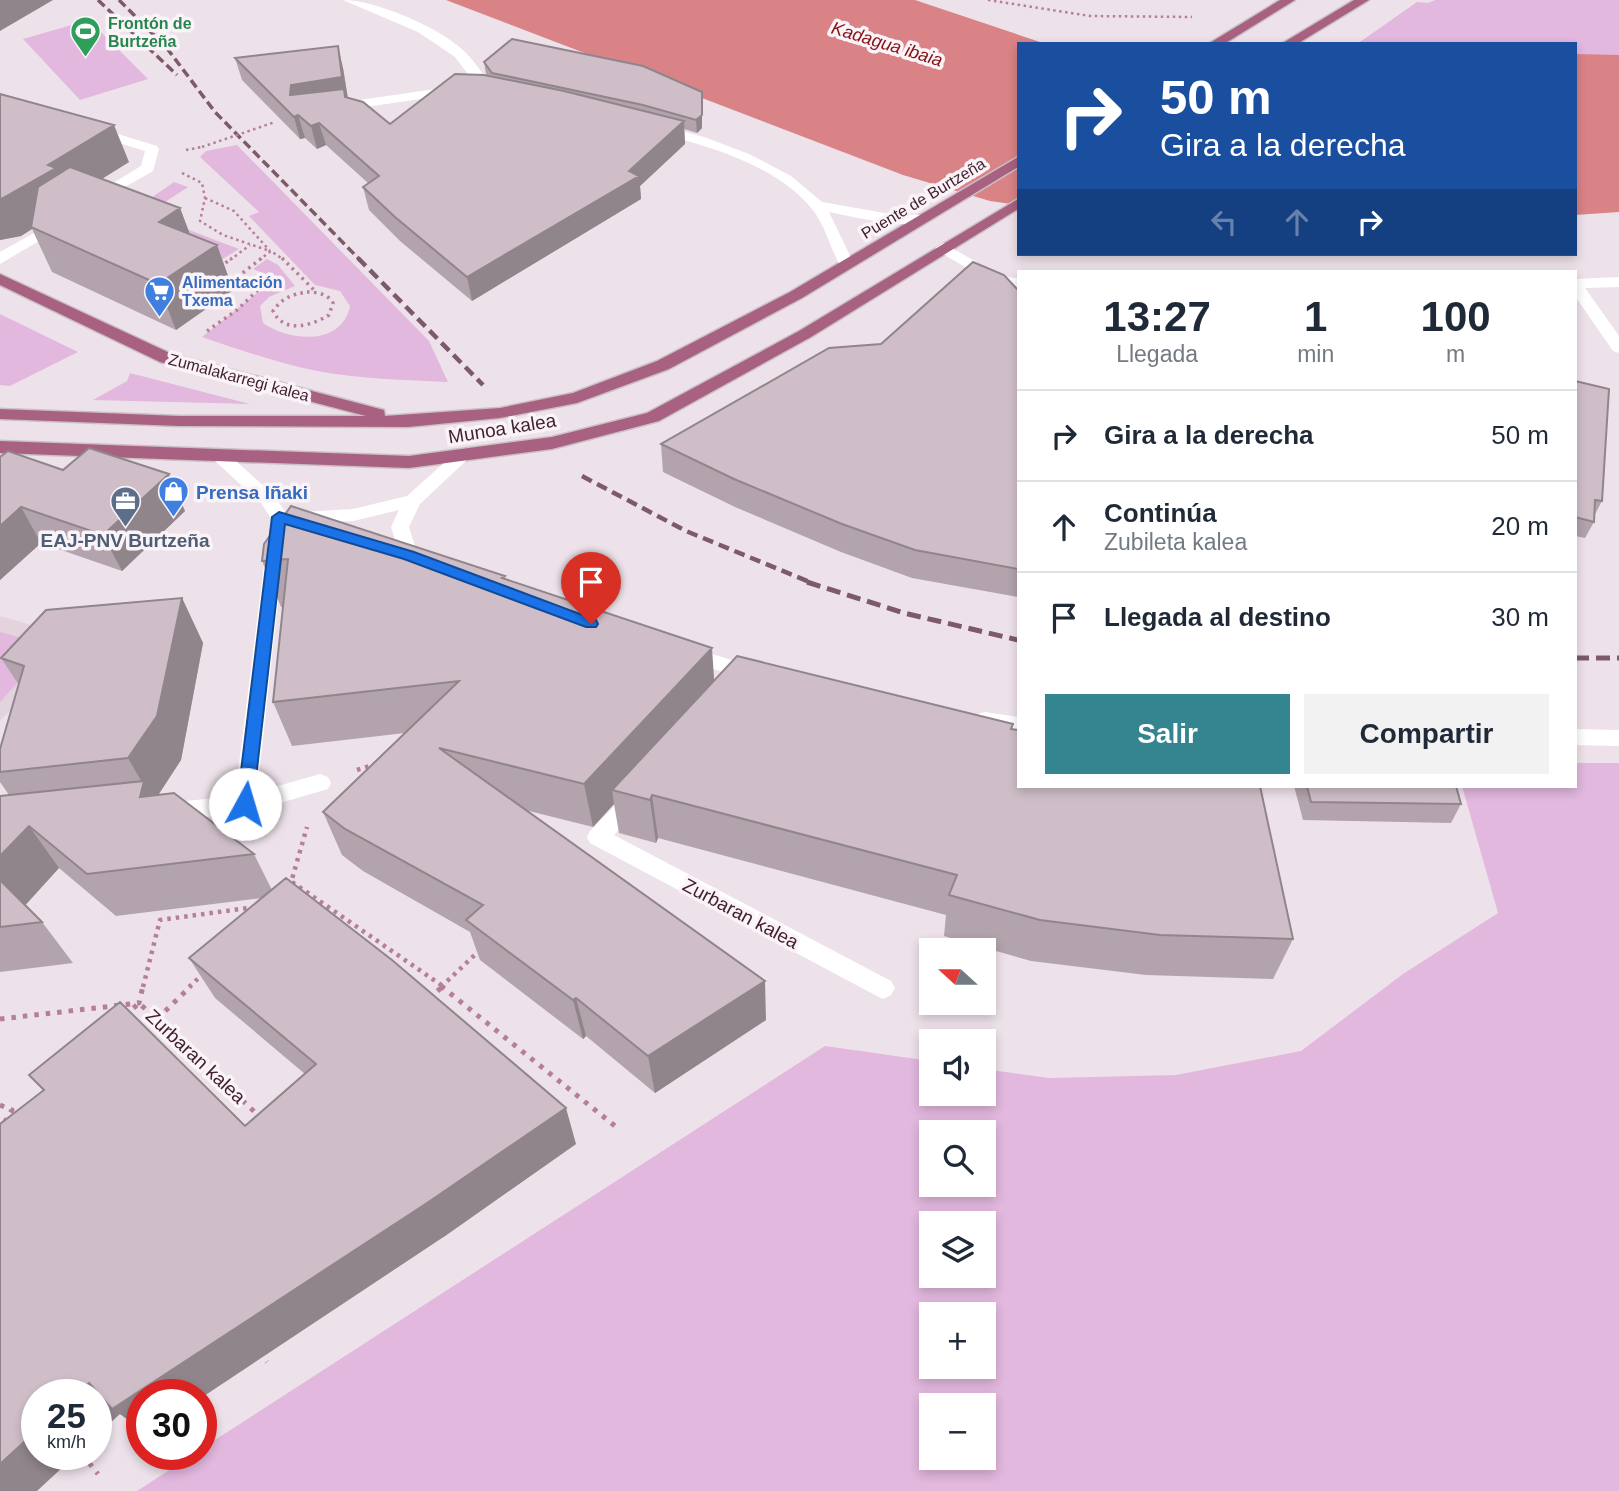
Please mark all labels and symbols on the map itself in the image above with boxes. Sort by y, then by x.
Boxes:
sports icon: Frontón de Burtzeña [68,15,102,59]
place label: Frontón de Burtzeña [108,15,192,50]
water label: Kadagua ibaia [829,18,945,70]
street label: Puente de Burtzeña [858,155,988,242]
supermarket icon: Alimentación Txema [142,274,176,318]
place label: Alimentación Txema [182,274,282,309]
street label: Zumalakarregi kalea [167,351,311,404]
street label: Munoa kalea [447,410,558,447]
shop icon: Prensa Iñaki [156,475,190,519]
place label: Prensa Iñaki [196,482,308,503]
office icon: EAJ-PNV Burtzeña [108,484,142,528]
place label: EAJ-PNV Burtzeña [41,530,210,551]
pin [561,552,621,624]
position arrow [208,767,282,841]
street label: Zurbaran kalea [679,874,802,953]
north arrow [919,938,996,1015]
street label: Zurbaran kalea [142,1005,250,1108]
speed limit sign: 30 [126,1379,217,1470]

